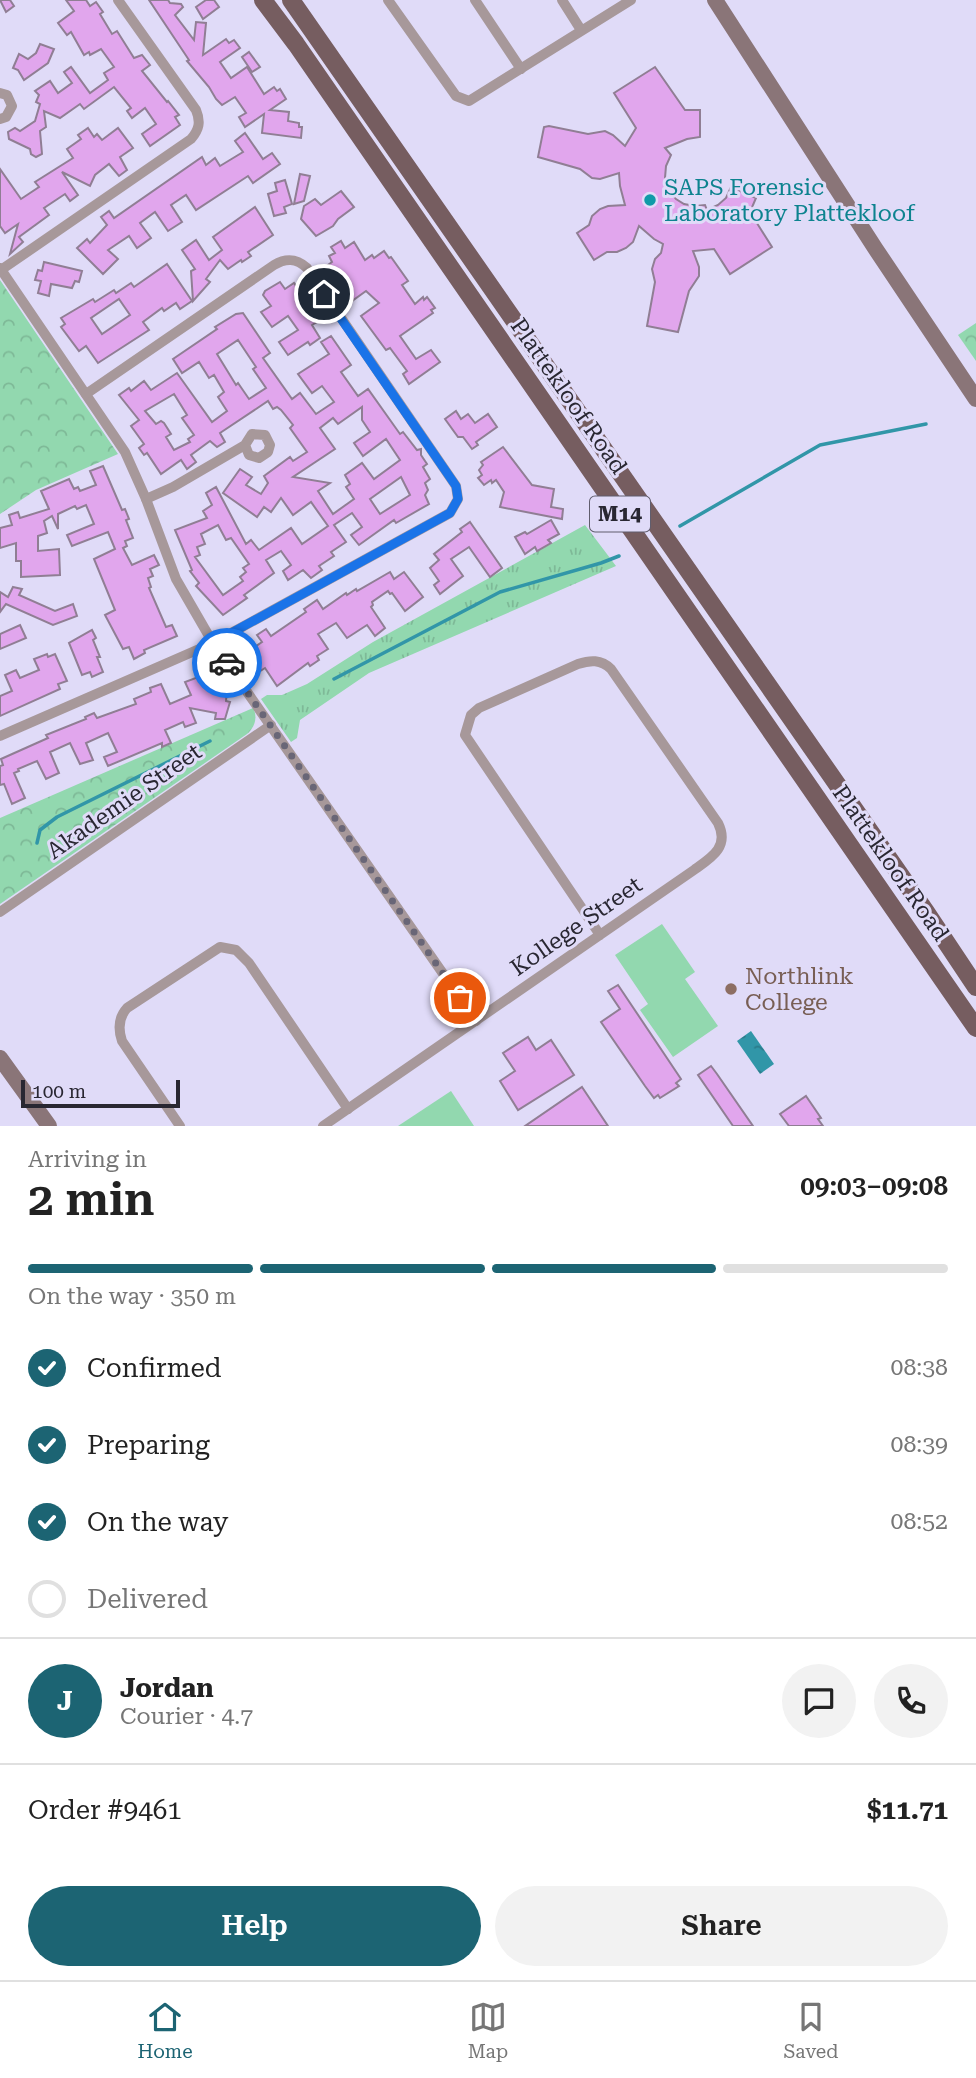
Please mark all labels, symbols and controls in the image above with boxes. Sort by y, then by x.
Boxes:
place label: SAPS Forensic Laboratory Plattekloof [664,174,916,227]
marker: SAPS Forensic Laboratory Plattekloof [642,192,658,208]
pin [294,264,354,324]
icon: home [305,275,343,313]
street label: Plattekloof Road [505,313,633,480]
road number: M14 [590,496,650,532]
courier [192,628,262,698]
icon: car [208,644,246,682]
street label: Akademie Street [42,738,207,865]
street label: Plattekloof Road [827,780,955,947]
street label: Kollege Street [505,871,647,982]
place label: Northlink College [745,963,854,1016]
pin [430,968,490,1028]
icon: bag [441,979,479,1017]
marker: Northlink College [723,981,739,997]
scale bar [21,1077,180,1109]
text: 100 m [32,1080,86,1103]
text: Arriving in [28,1146,147,1173]
text: 09:03–09:08 [800,1171,948,1201]
text: 2 min [28,1172,155,1226]
text: On the way · 350 m [28,1283,236,1310]
icon: check [28,1349,66,1387]
text: Confirmed [87,1353,222,1383]
text: 08:38 [891,1354,948,1381]
icon: check [28,1426,66,1464]
text: Preparing [87,1430,210,1460]
text: 08:39 [891,1431,948,1458]
icon: check [28,1503,66,1541]
text: On the way [87,1507,228,1537]
text: 08:52 [891,1508,948,1535]
text: Delivered [87,1584,208,1614]
button: chat [782,1664,856,1738]
button: phone [874,1664,948,1738]
text: Jordan [120,1673,214,1703]
text: J [57,1686,73,1716]
text: Courier · 4.7 [120,1703,253,1730]
text: Order #9461 [28,1795,182,1825]
text: $11.71 [867,1795,948,1825]
button: Help [28,1886,481,1966]
button: Share [495,1886,948,1966]
tab: Home [138,1998,193,2063]
tab: Map [468,1998,508,2063]
tab: Saved [783,1998,838,2063]

